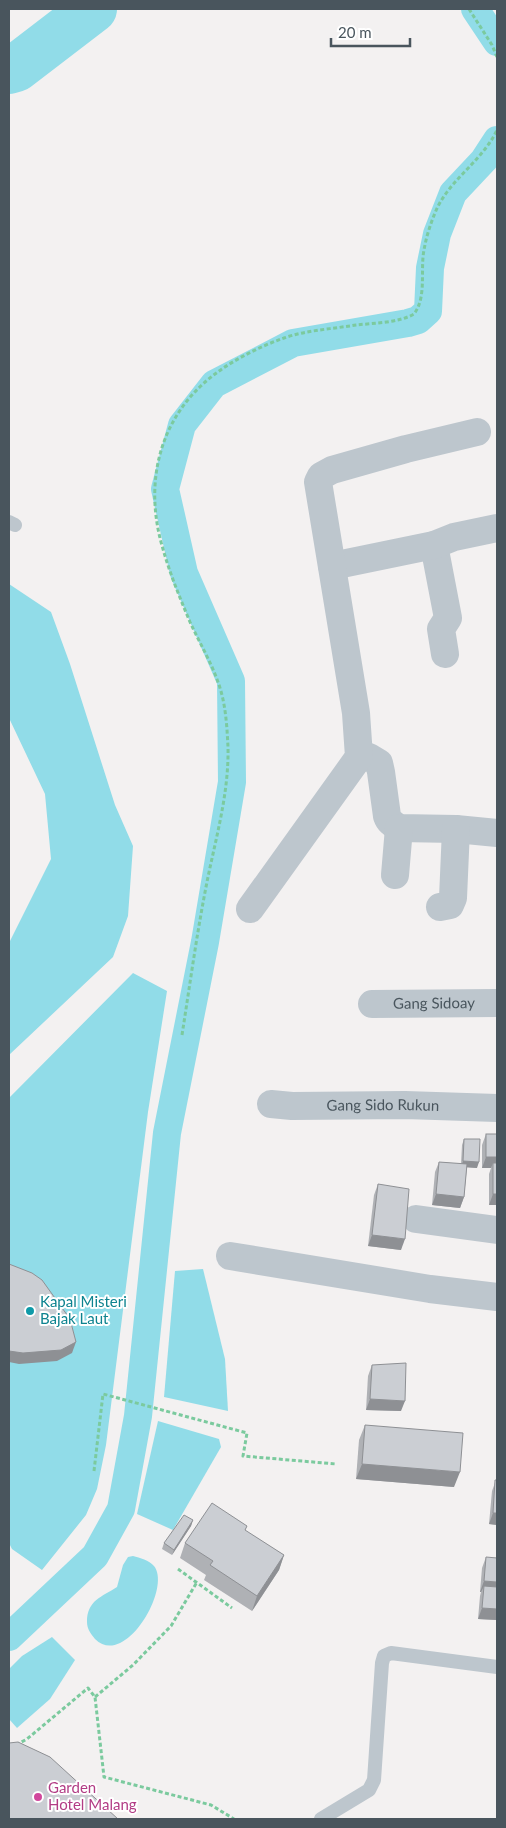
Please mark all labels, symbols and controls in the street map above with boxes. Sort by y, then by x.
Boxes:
scale bar [331,15,410,47]
text: 20 m [338,23,372,41]
street label: Gang Sidoay [393,993,475,1012]
street label: Gang Sido Rukun [326,1095,440,1114]
place label: Kapal Misteri Bajak Laut [40,1292,127,1327]
marker: Kapal Misteri Bajak Laut [24,1305,36,1317]
place label: Garden Hotel Malang [48,1778,137,1813]
marker: Garden Hotel Malang [32,1791,44,1803]

